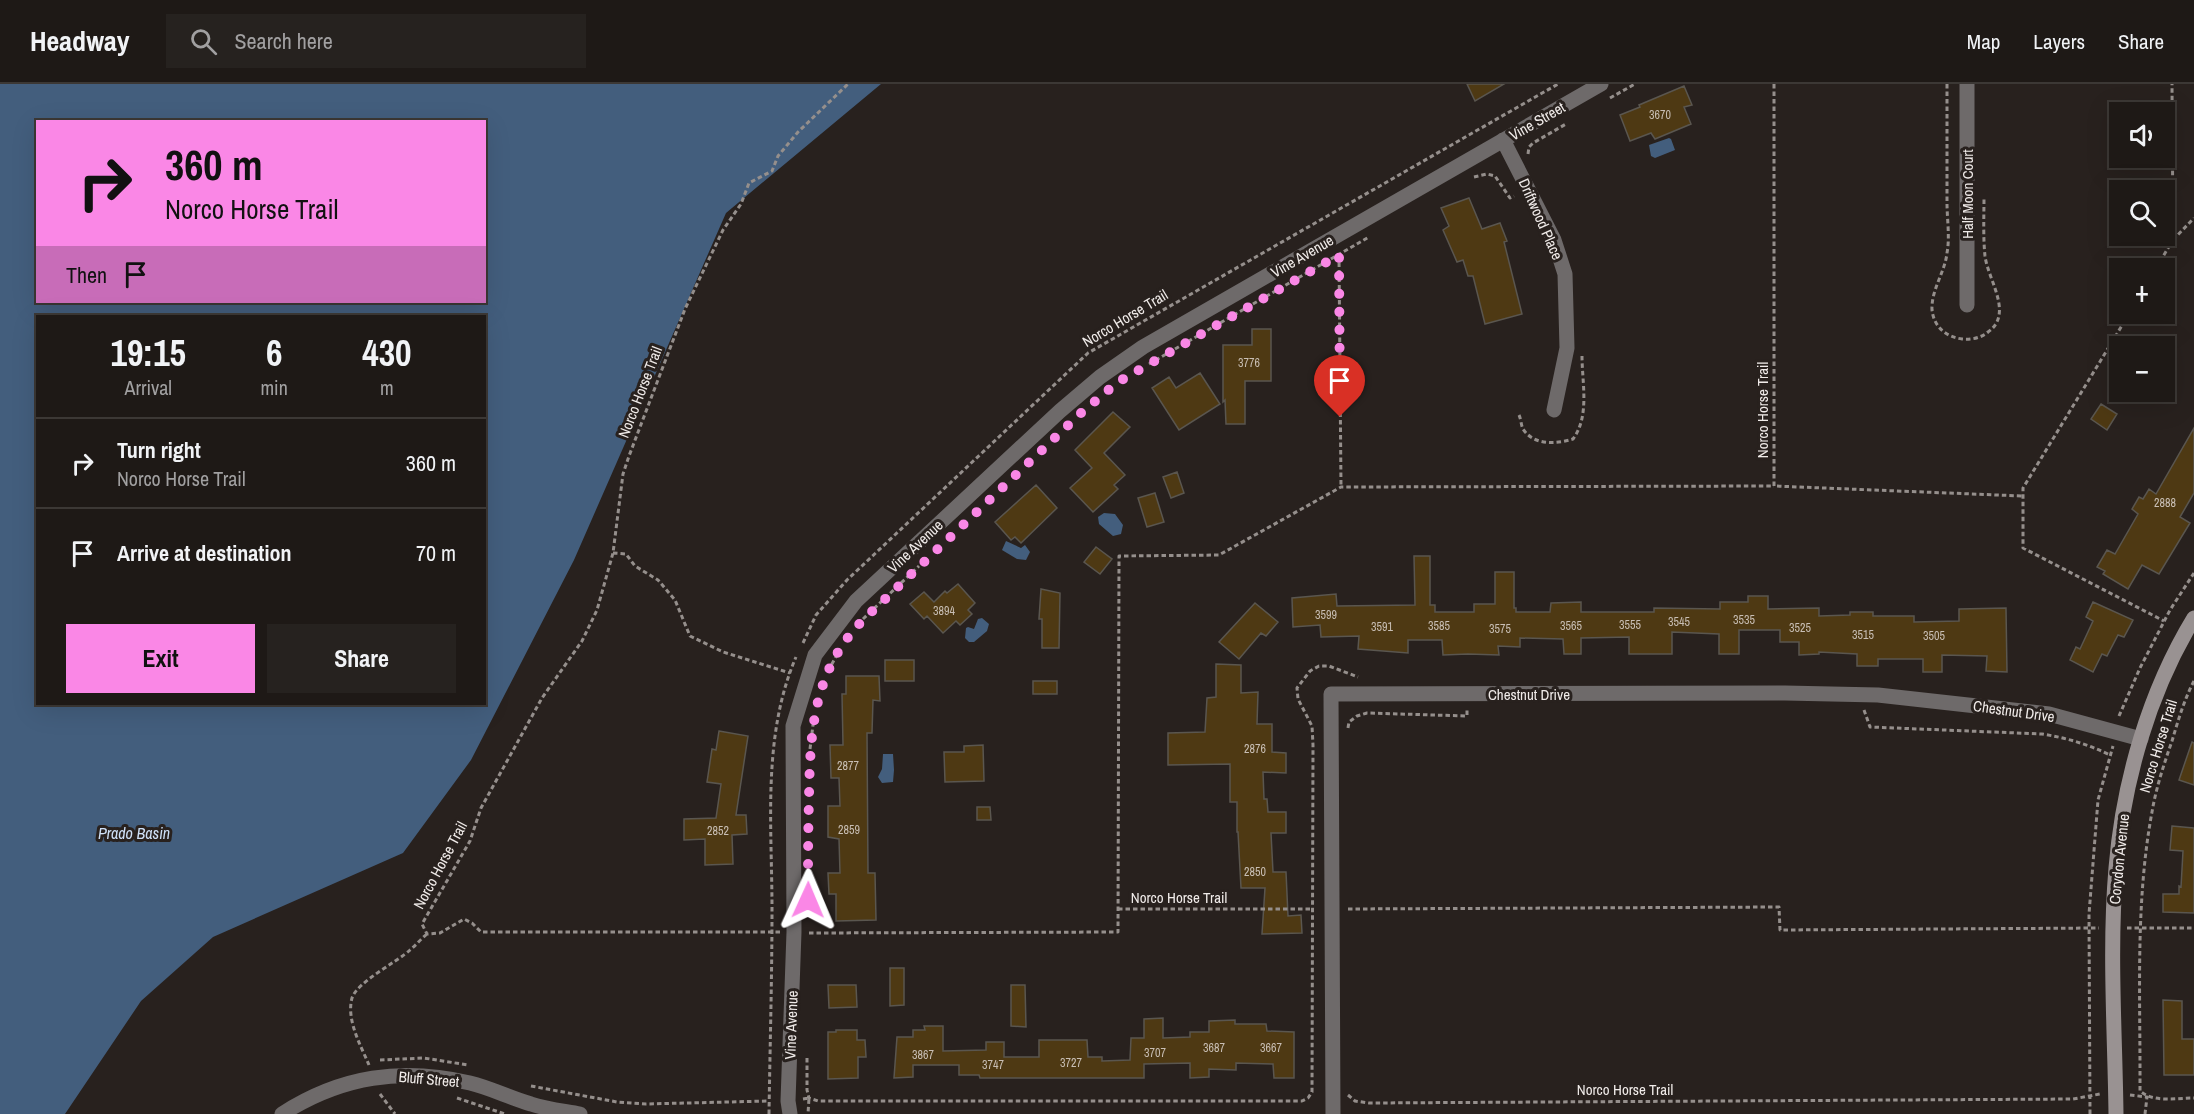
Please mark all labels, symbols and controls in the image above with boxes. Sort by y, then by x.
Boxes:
search box [166,14,586,68]
text: Headway [30,22,130,60]
icon: search [187,25,220,58]
text: Search here [235,26,333,56]
text: Map [1967,27,2000,56]
text: Layers [2033,27,2085,56]
text: Share [2118,27,2164,56]
street label: Vine Street [1505,96,1569,145]
map controls [2109,102,2175,402]
button: sound [2109,102,2175,168]
house number: 3670 [1649,107,1671,123]
text: 360 m [165,137,263,193]
icon: right [66,144,144,222]
street label: Half Moon Court [1957,149,1978,239]
street label: Driftwood Place [1514,175,1568,263]
button: search [2109,180,2175,246]
text: Norco Horse Trail [165,191,339,227]
street label: Vine Avenue [1267,229,1337,282]
icon: arrive [119,258,152,291]
button: + [2109,258,2175,324]
text: Then [66,260,107,290]
street label: Norco Horse Trail [1078,284,1172,352]
text: 19:15 [110,329,186,377]
text: 6 [266,329,282,377]
text: 430 [362,329,412,377]
button: − [2109,336,2175,402]
street label: Norco Horse Trail [613,343,667,441]
house number: 3776 [1238,355,1260,371]
pin [1314,355,1365,417]
street label: Norco Horse Trail [1752,362,1773,458]
icon: arrive [1323,364,1356,397]
text: Arrival [125,374,172,401]
text: min [260,374,288,401]
text: m [380,374,394,401]
text: Turn right [117,435,201,465]
icon: right [66,447,99,480]
text: 360 m [406,448,456,478]
text: Norco Horse Trail [117,465,246,492]
house number: 2888 [2154,495,2176,511]
street label: Vine Avenue [882,515,948,577]
icon: arrive [66,537,99,570]
text: Arrive at destination [117,538,291,568]
text: 70 m [416,538,456,568]
house number: 3894 [933,603,955,619]
house number: 3599 [1315,607,1337,623]
house number: 3535 [1733,612,1755,628]
house number: 3545 [1668,614,1690,630]
house number: 3555 [1619,617,1641,633]
house number: 3585 [1428,618,1450,634]
house number: 3565 [1560,618,1582,634]
house number: 3591 [1371,619,1393,635]
house number: 3525 [1789,620,1811,636]
house number: 3575 [1489,621,1511,637]
button: Exit [66,624,255,693]
button: Share [267,624,456,693]
house number: 3515 [1852,627,1874,643]
house number: 3505 [1923,628,1945,644]
street label: Chestnut Drive [1488,684,1570,705]
street label: Chestnut Drive [1972,695,2056,727]
street label: Norco Horse Trail [2134,697,2182,795]
house number: 2876 [1244,741,1266,757]
house number: 2877 [837,758,859,774]
street label: Corydon Avenue [2104,813,2134,905]
street label: Norco Horse Trail [408,818,472,912]
water label: Prado Basin [98,822,170,844]
house number: 2859 [838,822,860,838]
house number: 2852 [707,823,729,839]
house number: 2850 [1244,864,1266,880]
position arrow [776,868,840,932]
street label: Norco Horse Trail [1131,887,1227,908]
street label: Vine Avenue [779,990,803,1060]
house number: 3687 [1203,1040,1225,1056]
house number: 3667 [1260,1040,1282,1056]
house number: 3707 [1144,1045,1166,1061]
house number: 3867 [912,1047,934,1063]
house number: 3727 [1060,1055,1082,1071]
house number: 3747 [982,1057,1004,1073]
street label: Bluff Street [398,1066,461,1092]
street label: Norco Horse Trail [1577,1079,1673,1100]

